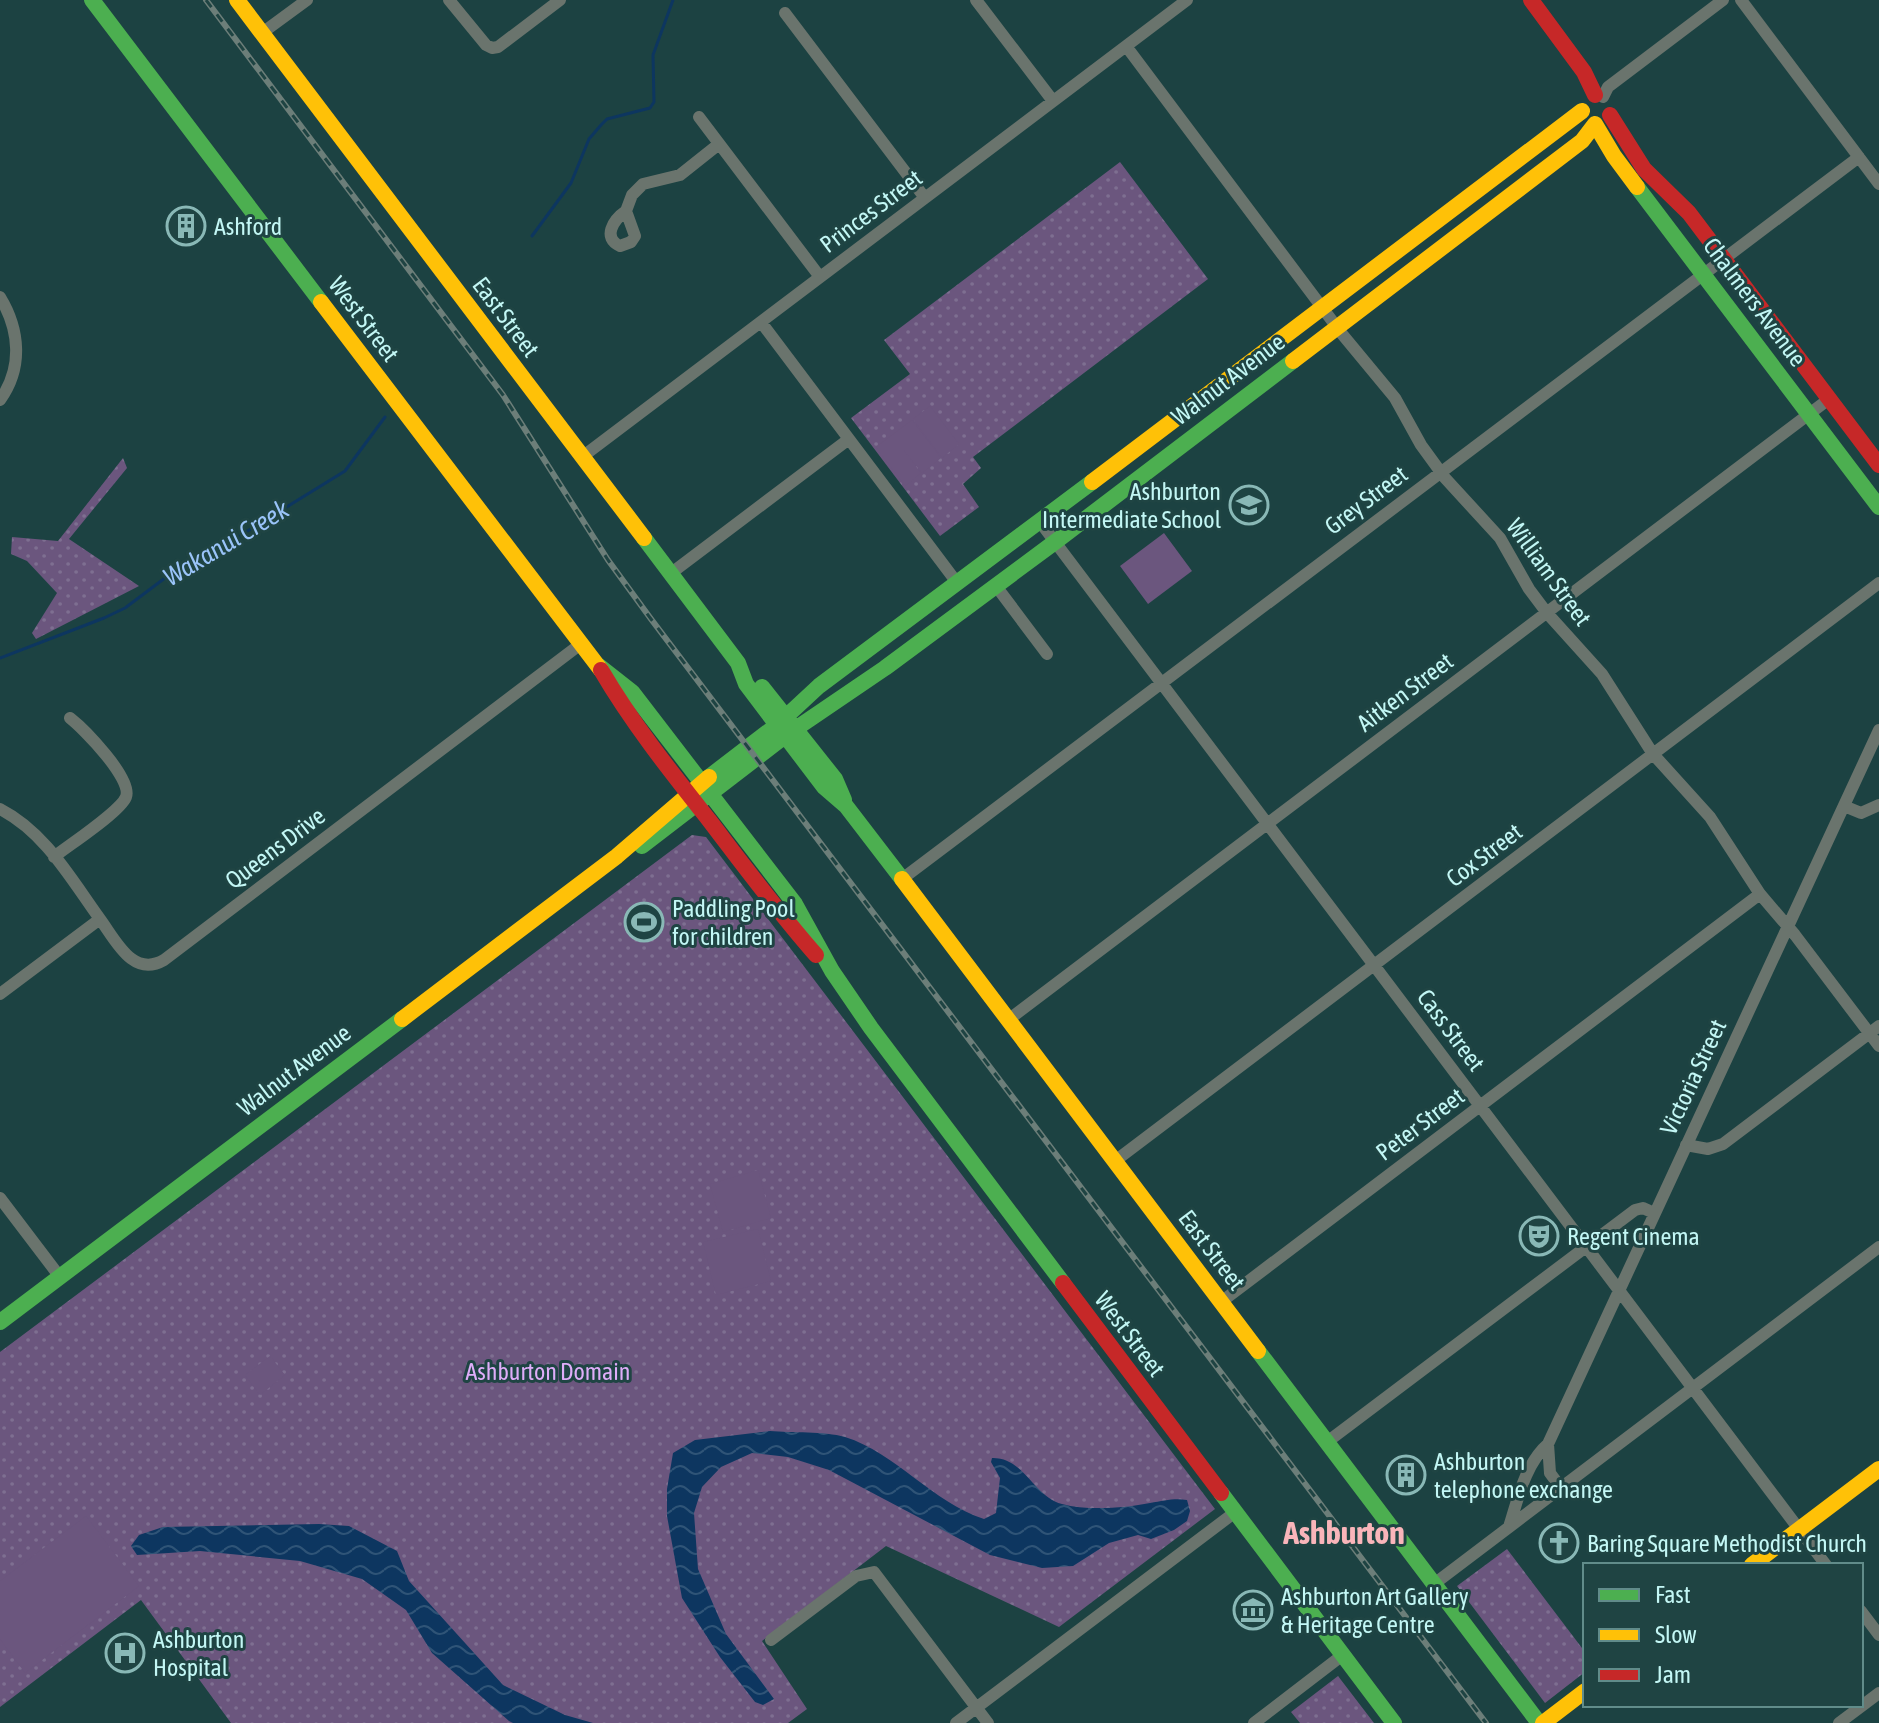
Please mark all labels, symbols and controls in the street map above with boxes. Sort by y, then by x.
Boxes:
street label: Princes Street [815,164,927,258]
building icon: Ashford [165,205,207,247]
place label: Ashford [214,213,282,240]
street label: Chalmers Avenue [1698,233,1812,371]
street label: West Street [323,271,405,367]
street label: East Street [467,272,545,362]
street label: Walnut Avenue [1166,328,1290,430]
street label: Grey Street [1319,460,1413,540]
place label: Ashburton Intermediate School [1042,478,1222,533]
school or university icon: Ashburton Intermediate School [1228,484,1270,526]
water label: Wakanui Creek [158,494,295,592]
street label: William Street [1501,513,1597,631]
street label: Aitken Street [1352,647,1458,737]
street label: Queens Drive [220,802,330,894]
street label: Cox Street [1441,818,1527,892]
place label: Paddling Pool for children [672,895,795,950]
sports icon: Paddling Pool for children [623,901,665,943]
street label: Cass Street [1412,984,1490,1076]
street label: Victoria Street [1655,1015,1731,1139]
street label: Walnut Avenue [232,1019,356,1121]
street label: Peter Street [1371,1082,1469,1166]
street label: East Street [1173,1205,1251,1295]
theatre icon: Regent Cinema [1518,1215,1560,1257]
place label: Regent Cinema [1567,1223,1700,1250]
street label: West Street [1089,1286,1171,1382]
park label: Ashburton Domain [466,1358,630,1385]
place label: Ashburton telephone exchange [1434,1448,1613,1503]
building icon: Ashburton telephone exchange [1385,1454,1427,1496]
district label: Ashburton [1282,1514,1405,1551]
church icon: Baring Square Methodist Church [1538,1522,1580,1564]
place label: Baring Square Methodist Church [1587,1530,1867,1557]
legend [1583,1563,1863,1707]
text: Fast [1655,1581,1691,1608]
place label: Ashburton Art Gallery & Heritage Centre [1281,1583,1469,1638]
museum icon: Ashburton Art Gallery & Heritage Centre [1232,1589,1274,1631]
text: Slow [1655,1621,1697,1648]
place label: Ashburton Hospital [153,1626,244,1681]
hospital icon: Ashburton Hospital [104,1632,146,1674]
text: Jam [1655,1661,1691,1688]

